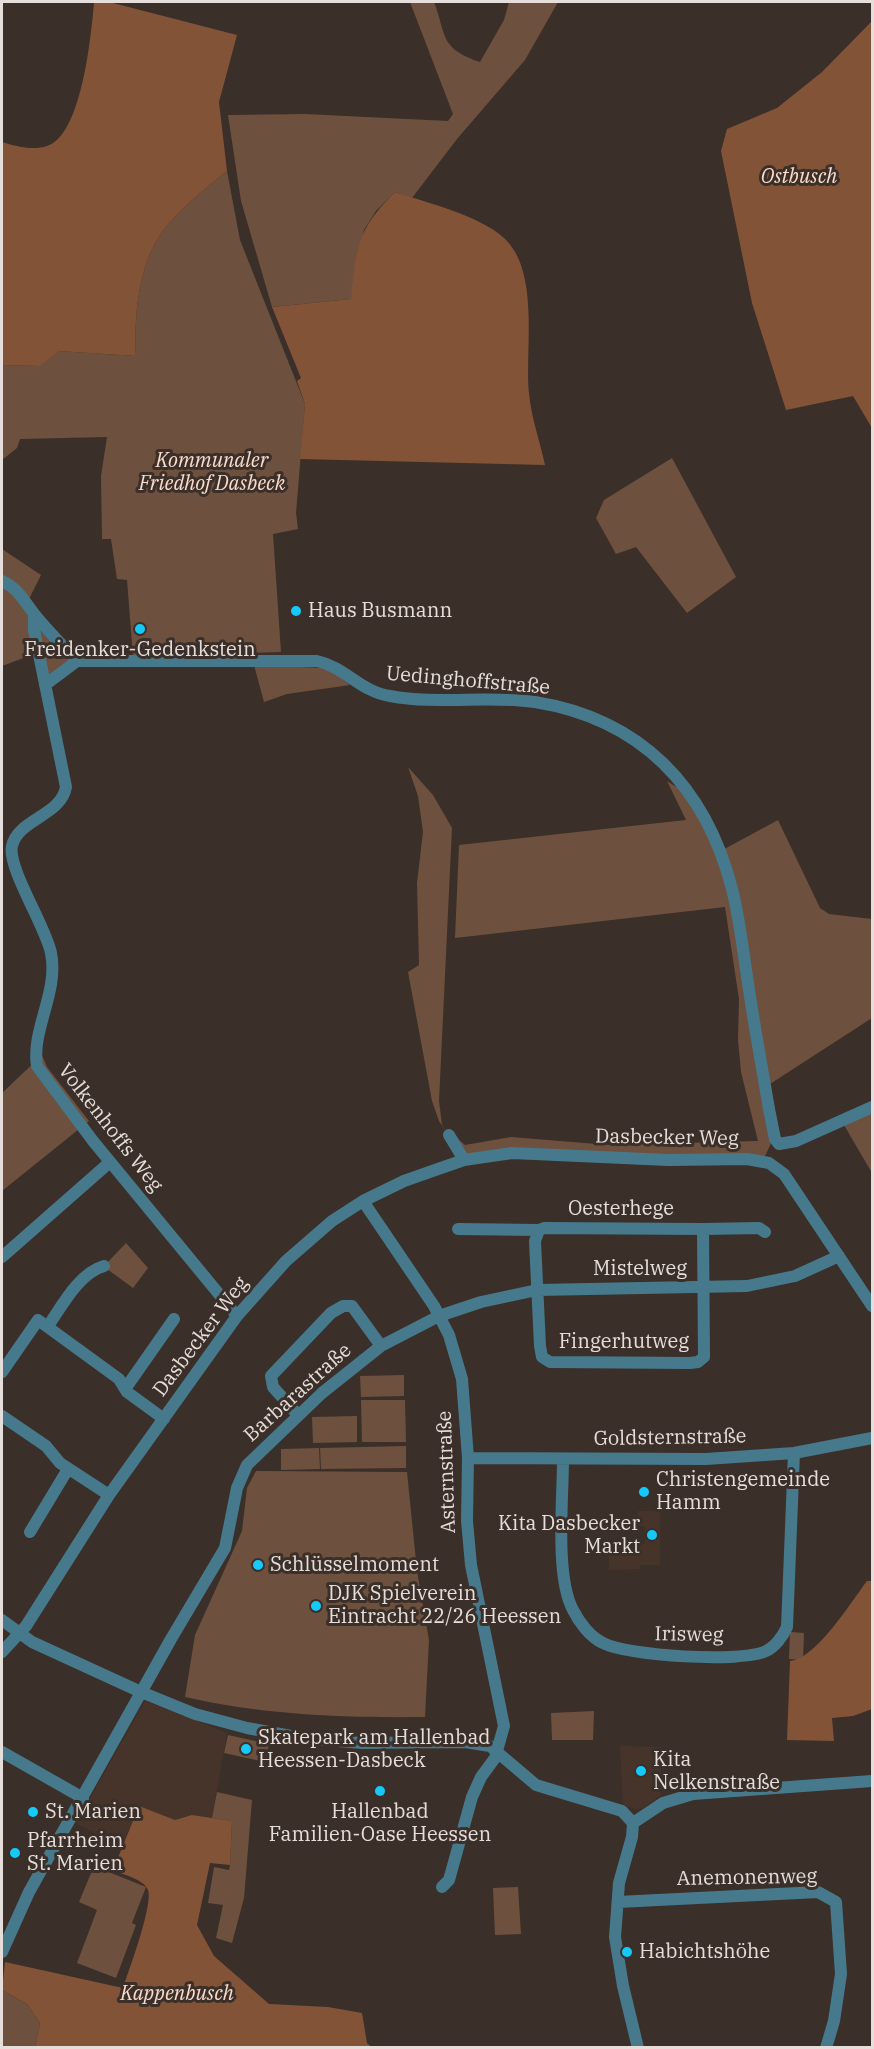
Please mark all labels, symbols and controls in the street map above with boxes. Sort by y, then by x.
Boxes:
park label: Ostbusch [761,165,837,189]
park label: Kommunaler Friedhof Dasbeck [139,449,285,496]
place label: Haus Busmann [308,599,452,623]
marker: Haus Busmann [289,604,303,618]
marker: Freidenker-Gedenkstein [133,622,147,636]
place label: Freidenker-Gedenkstein [24,638,256,662]
street label: Uedinghoffstraße [385,662,551,700]
street label: Volkenhoffs Weg [52,1059,168,1197]
street label: Dasbecker Weg [595,1125,739,1151]
street label: Oesterhege [568,1197,674,1221]
street label: Mistelweg [593,1257,687,1281]
street label: Dasbecker Weg [148,1272,254,1402]
street label: Fingerhutweg [559,1330,689,1354]
street label: Barbarastraße [239,1339,357,1447]
street label: Asternstraße [433,1410,461,1534]
street label: Goldsternstraße [593,1425,747,1451]
place label: Christengemeinde Hamm [656,1468,830,1515]
marker: Christengemeinde Hamm [637,1485,651,1499]
place label: Kita Dasbecker Markt [498,1512,640,1559]
marker: Kita Dasbecker Markt [645,1528,659,1542]
place label: Schlüsselmoment [270,1553,439,1577]
marker: Schlüsselmoment [251,1558,265,1572]
place label: DJK Spielverein Eintracht 22/26 Heessen [328,1582,561,1629]
marker: DJK Spielverein Eintracht 22/26 Heessen [309,1599,323,1613]
street label: Irisweg [654,1622,724,1648]
place label: Skatepark am Hallenbad Heessen-Dasbeck [258,1726,491,1773]
marker: Skatepark am Hallenbad Heessen-Dasbeck [239,1742,253,1756]
place label: Kita Nelkenstraße [653,1748,780,1795]
marker: Kita Nelkenstraße [634,1764,648,1778]
marker: Hallenbad Familien-Oase Heessen [373,1784,387,1798]
place label: St. Marien [45,1800,141,1824]
place label: Hallenbad Familien-Oase Heessen [269,1800,491,1847]
marker: St. Marien [26,1805,40,1819]
place label: Pfarrheim St. Marien [27,1829,124,1876]
marker: Pfarrheim St. Marien [8,1846,22,1860]
street label: Anemonenweg [676,1865,818,1891]
place label: Habichtshöhe [639,1940,770,1964]
marker: Habichtshöhe [620,1945,634,1959]
park label: Kappenbusch [120,1982,234,2006]

